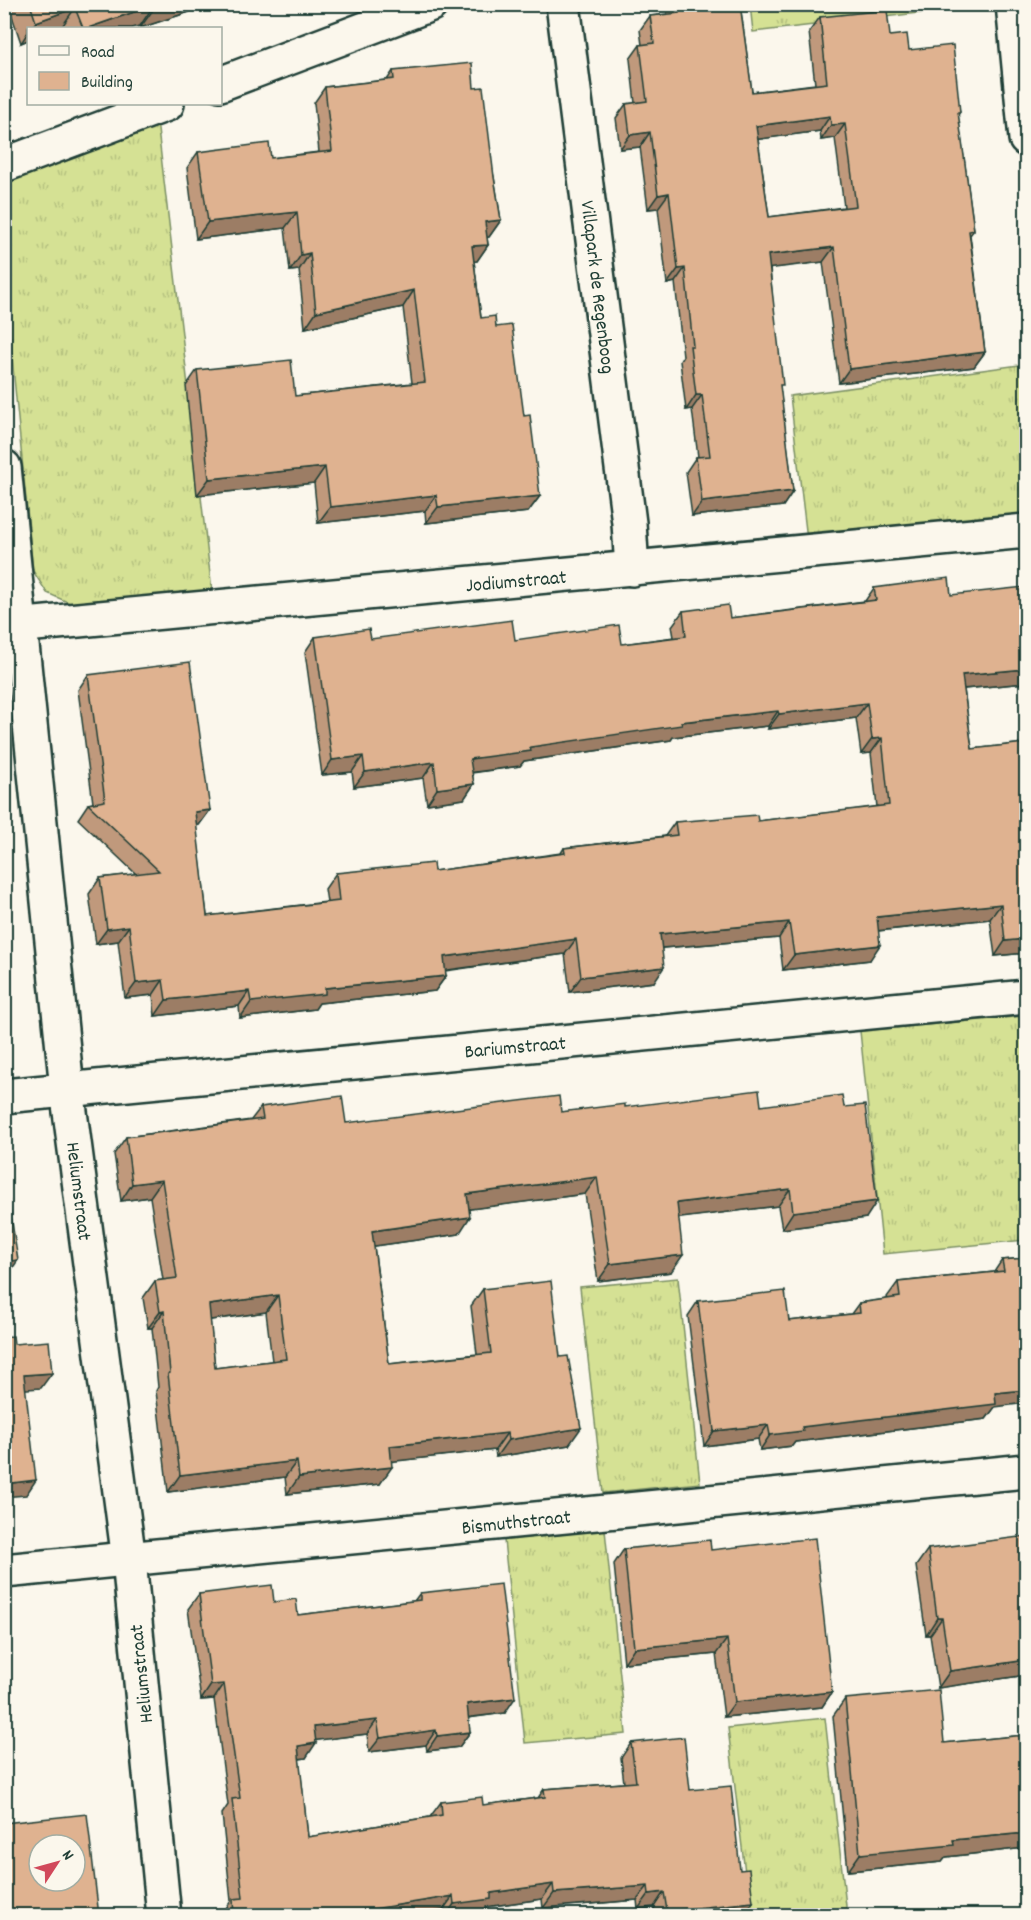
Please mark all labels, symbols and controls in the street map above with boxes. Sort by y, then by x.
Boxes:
legend [27,27,222,105]
text: Road [81,41,115,66]
text: Building [81,71,133,96]
street label: Villapark de Regenboog [572,199,621,376]
street label: Jodiumstraat [465,565,568,601]
street label: Bariumstraat [463,1031,567,1067]
street label: Heliumstraat [57,1140,97,1242]
street label: Bismuthstraat [460,1504,572,1544]
street label: Heliumstraat [124,1623,162,1724]
north arrow [27,1833,87,1893]
text: N [55,1846,79,1866]

